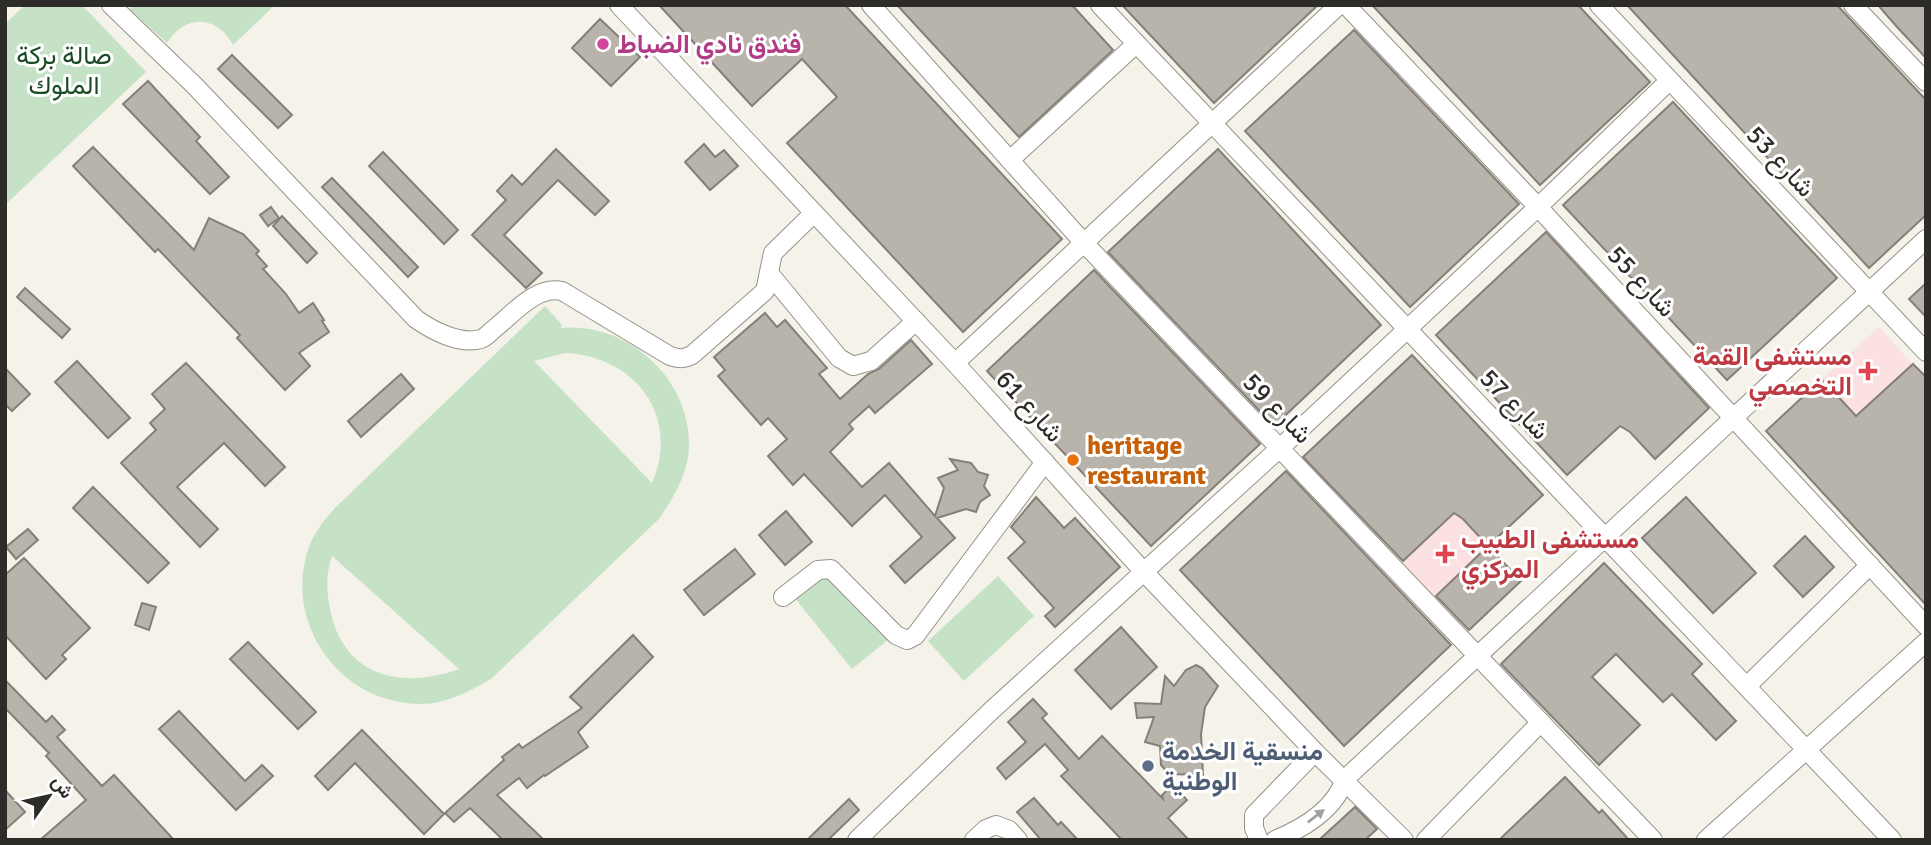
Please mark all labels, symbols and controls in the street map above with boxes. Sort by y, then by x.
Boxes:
place label: فندق نادي الضباط [617,29,801,66]
marker: فندق نادي الضباط [595,36,611,52]
park label: صالة بركة الملوك [16,40,112,102]
street label: شارع 53 [1738,119,1821,205]
street label: شارع 55 [1599,239,1682,325]
place label: مستشفى القمة التخصصي [1693,341,1852,408]
marker: مستشفى القمة التخصصي [1858,361,1878,381]
street label: شارع 57 [1472,363,1556,447]
street label: شارع 61 [988,364,1070,450]
street label: شارع 59 [1235,367,1319,451]
place label: heritage restaurant [1087,430,1206,492]
marker: heritage restaurant [1065,452,1081,468]
place label: مستشفى الطبيب المركزي [1461,524,1639,591]
marker: مستشفى الطبيب المركزي [1435,544,1455,564]
place label: منسقية الخدمة الوطنية [1162,736,1323,798]
marker: منسقية الخدمة الوطنية [1140,758,1156,774]
north arrow [14,761,84,831]
text: ش [46,771,79,803]
one-way arrow [1307,808,1325,823]

